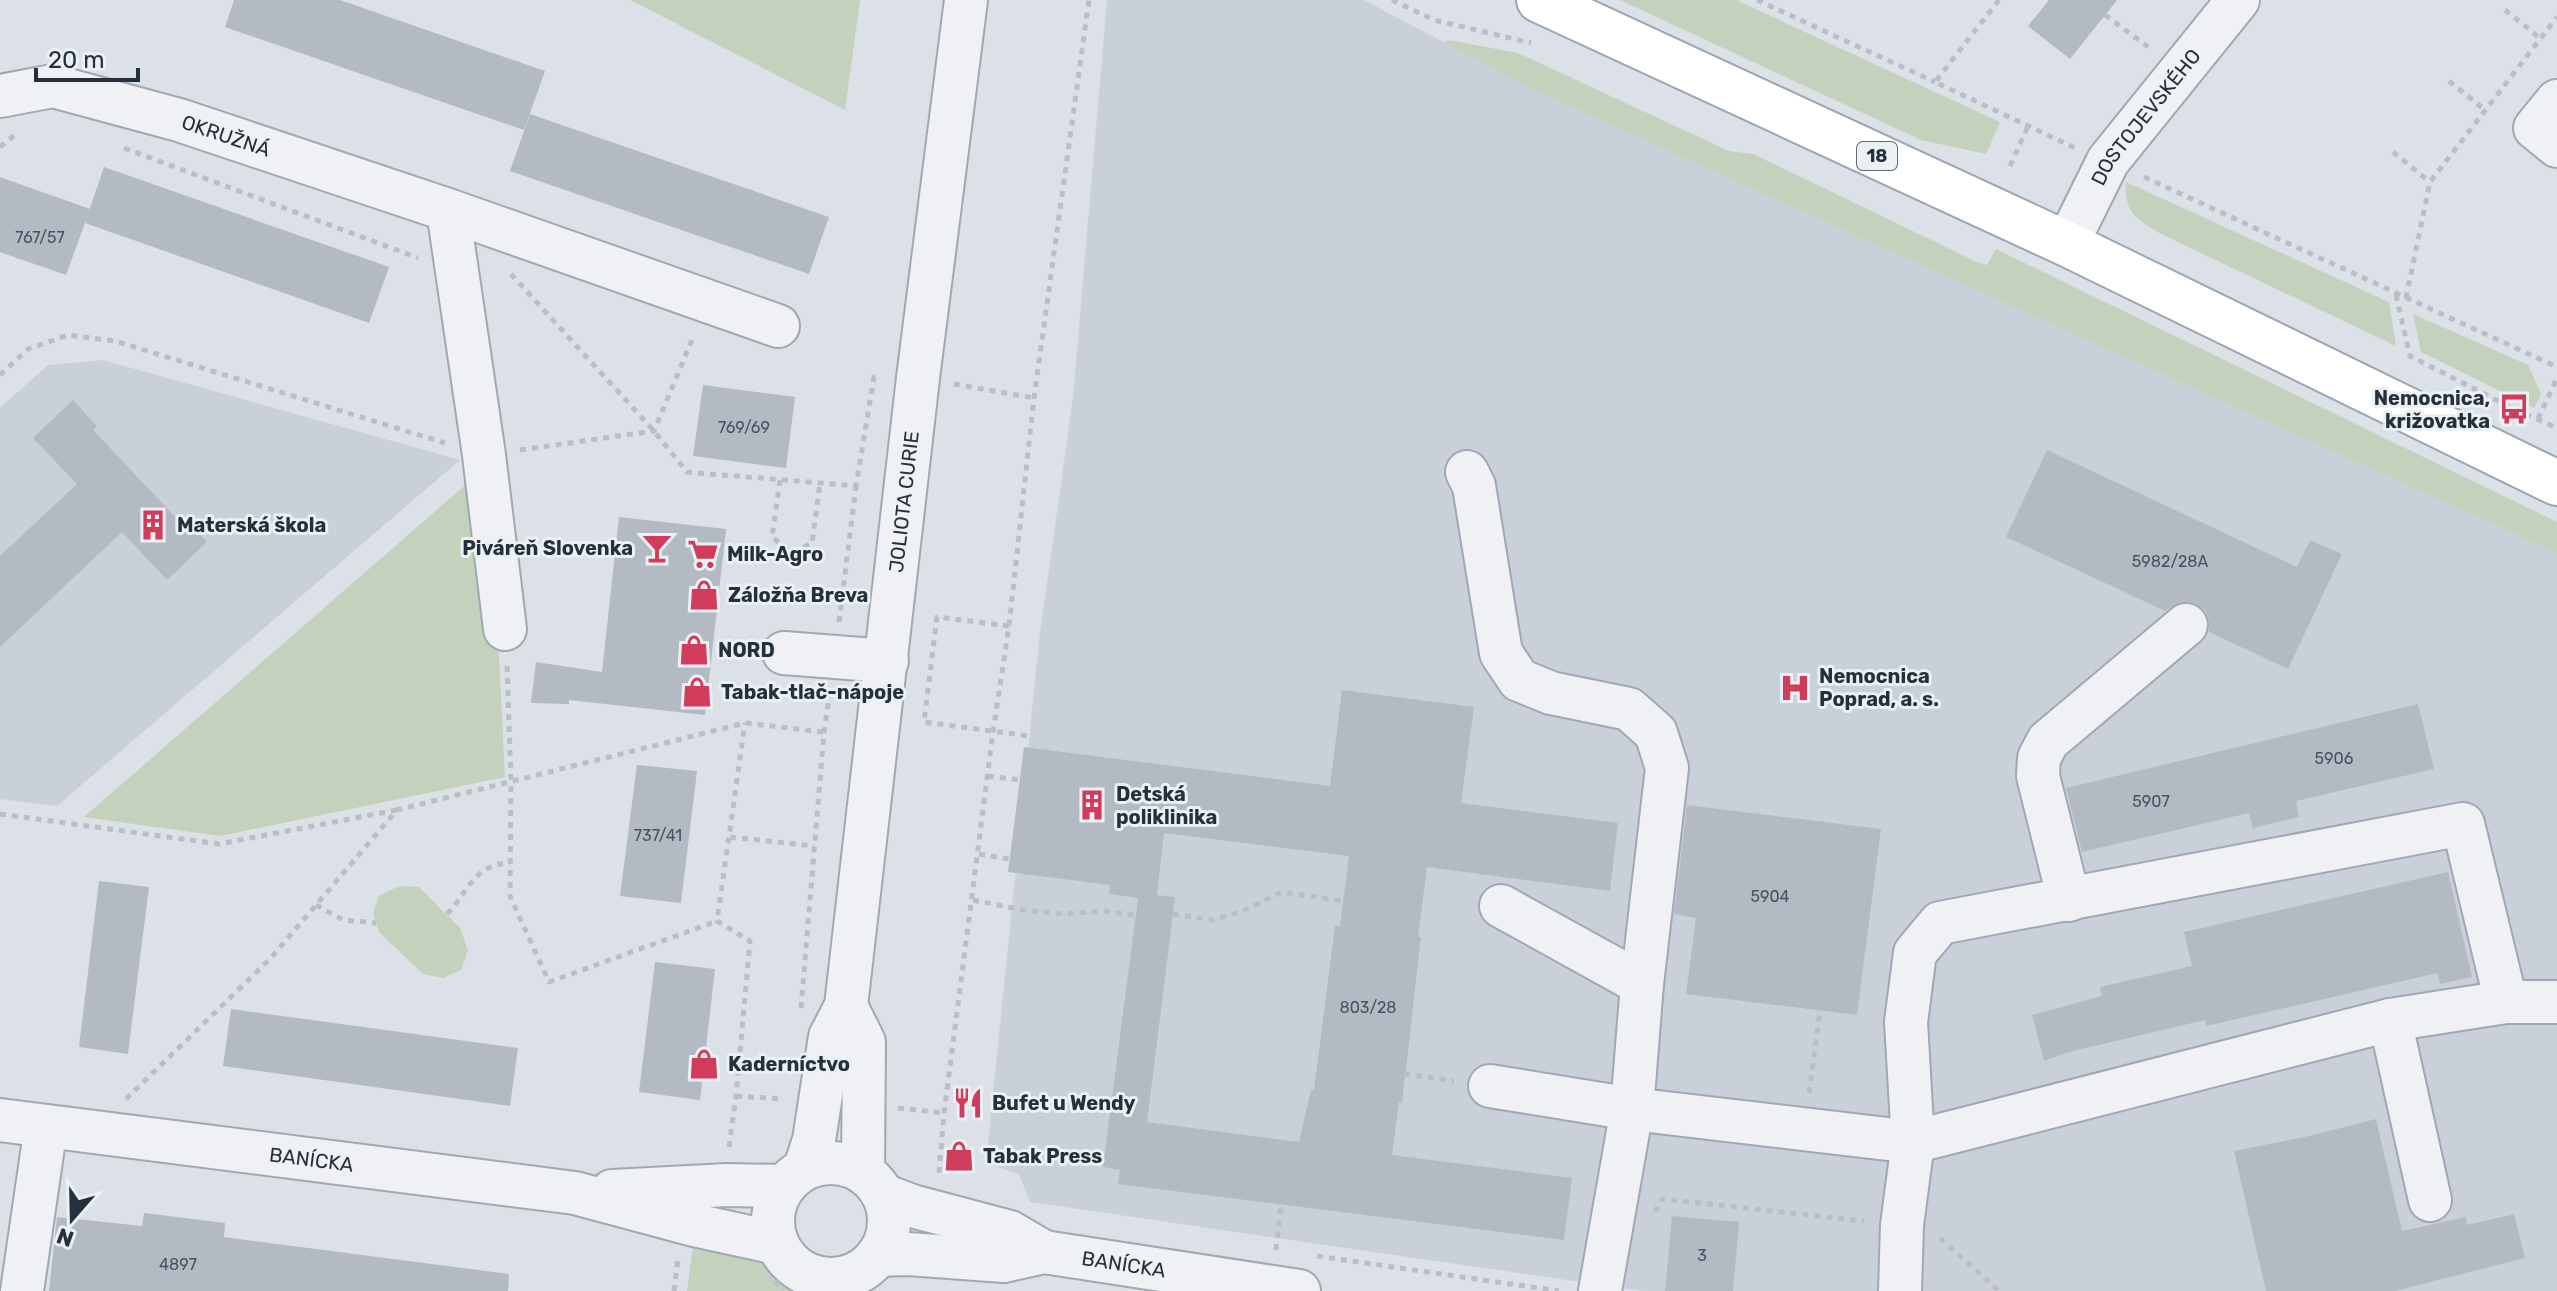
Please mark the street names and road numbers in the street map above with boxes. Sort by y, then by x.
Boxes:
street label: DOSTOJEVSKÉHO [2086,44,2206,189]
street label: OKRUŽNÁ [179,110,273,162]
road number: 18 [1857,142,1897,170]
street label: JOLIOTA CURIE [884,430,924,574]
street label: BANÍCKA [268,1142,355,1177]
street label: BANÍCKA [1080,1246,1168,1282]

